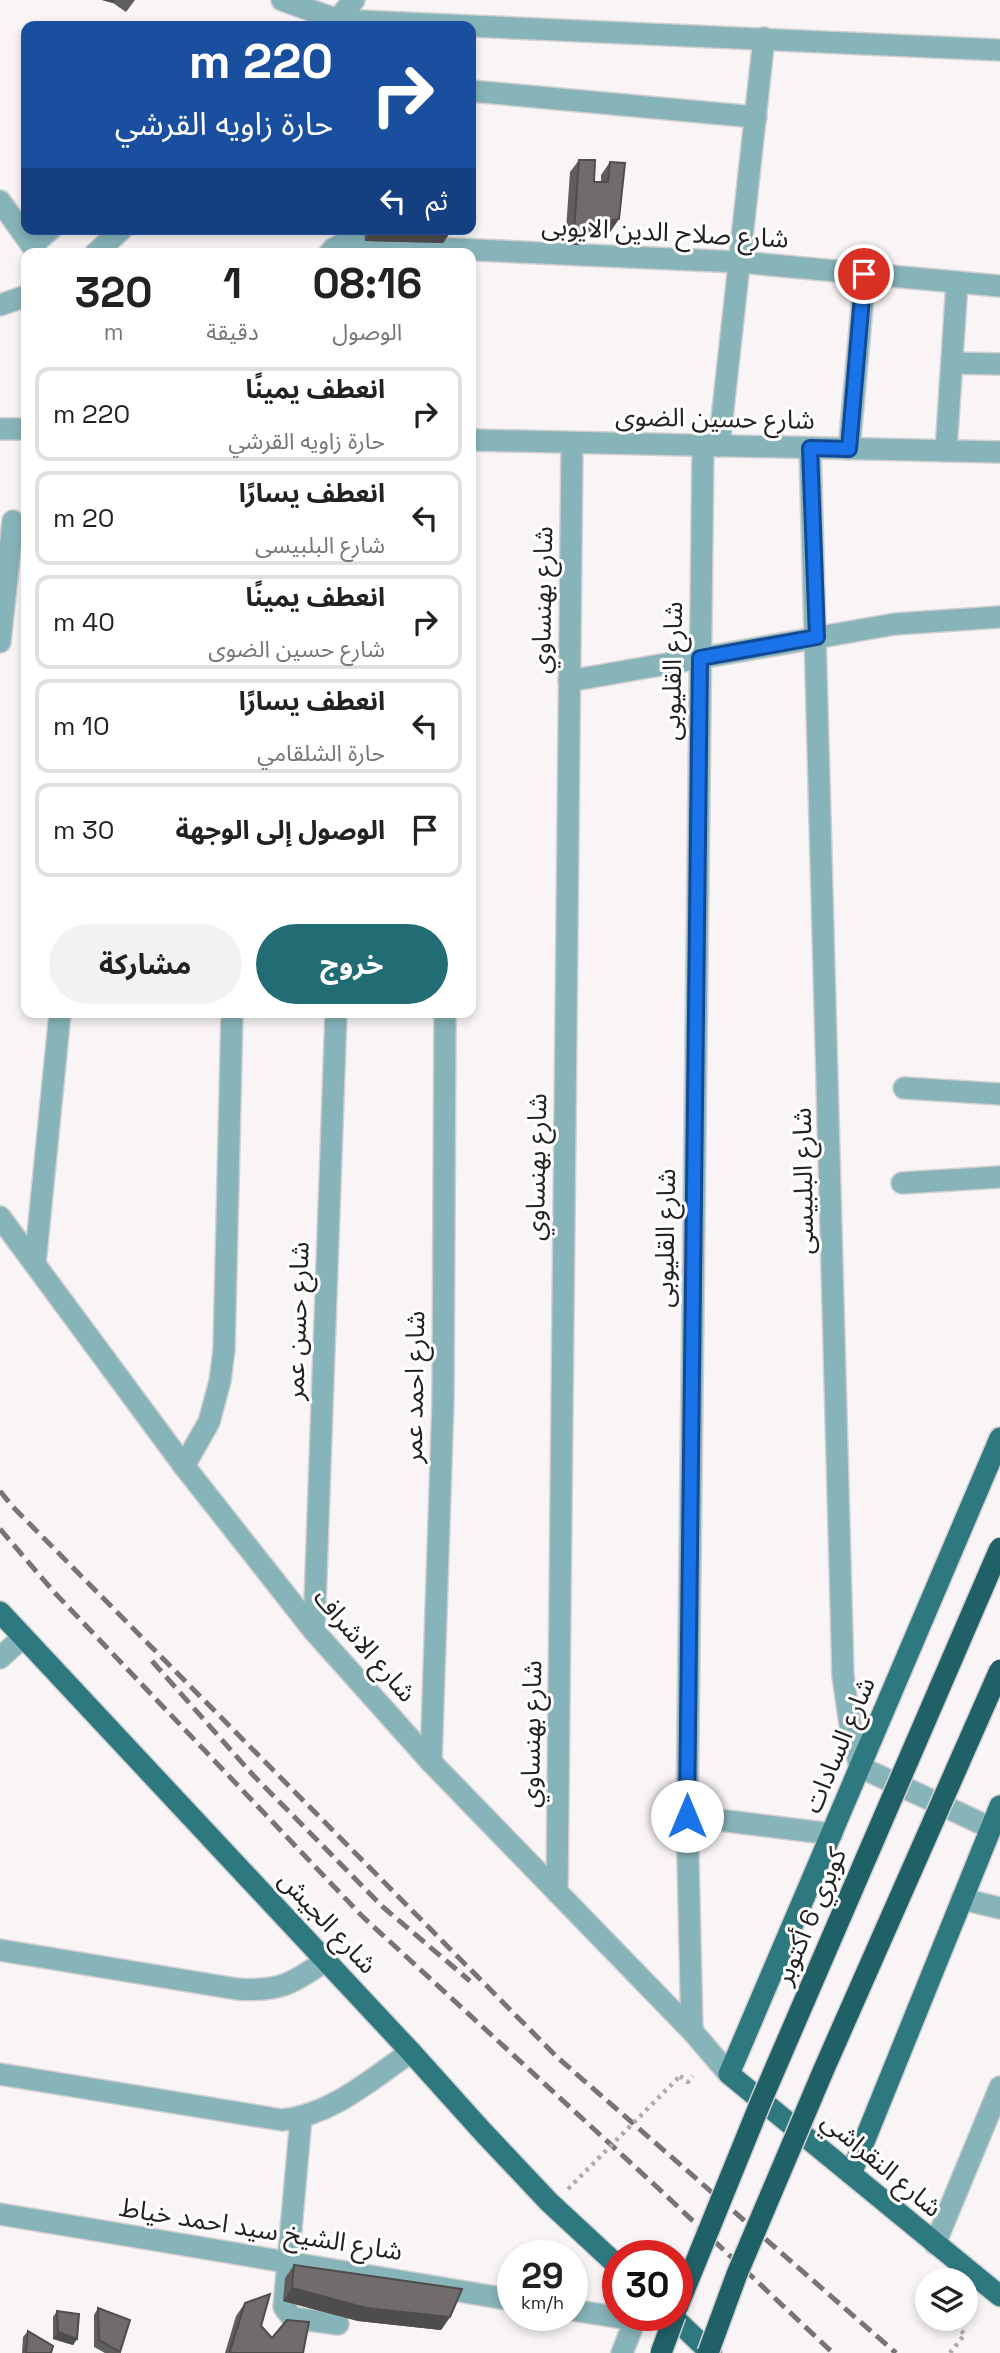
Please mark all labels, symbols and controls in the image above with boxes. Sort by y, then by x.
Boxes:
text: 220 m [189,30,333,92]
icon: right [357,49,448,140]
text: حارة زاويه القرشي [115,104,333,144]
icon: left [374,182,412,220]
text: ثم [426,184,448,218]
street label: شارع صلاح الدين الايوبى [540,209,789,257]
pin [834,244,894,304]
icon: arrive [845,255,883,293]
text: 1 [223,257,242,310]
text: 08:16 [312,257,422,310]
text: 320 [75,266,152,319]
text: m [104,317,124,347]
text: دقيقة [206,317,259,347]
text: الوصول [332,317,402,347]
text: انعطف يمينًا [245,372,385,406]
icon: right [406,395,444,433]
text: 220 m [53,397,130,431]
street label: شارع حسين الضوى [615,399,815,439]
text: حارة زاويه القرشي [228,426,385,456]
text: انعطف يسارًا [239,476,385,510]
icon: left [406,499,444,537]
text: 20 m [53,501,114,535]
street label: شارع بهنساوي [524,526,563,674]
text: شارع البلبيسى [255,530,385,560]
text: انعطف يمينًا [245,580,385,614]
street label: شارع القليوبى [654,601,692,741]
icon: right [406,603,444,641]
text: 40 m [53,605,115,639]
text: شارع حسين الضوى [208,634,385,664]
text: انعطف يسارًا [239,684,385,718]
icon: left [406,707,444,745]
text: 10 m [53,709,110,743]
text: حارة الشلقامي [257,738,385,768]
icon: arrive [406,811,444,849]
text: 30 m [53,813,114,847]
text: الوصول إلى الوجهة [175,813,385,847]
button: مشاركة [49,924,242,1004]
button: خروج [256,924,448,1004]
street label: شارع بهنساوي [518,1093,557,1241]
street label: شارع البلبيسى [785,1107,823,1255]
street label: شارع القليوبى [647,1168,685,1308]
street label: شارع حسن عمر [277,1241,319,1402]
street label: شارع احمد عمر [396,1310,434,1465]
street label: شارع الاشراف [305,1581,424,1710]
street label: شارع بهنساوي [513,1660,552,1808]
street label: شارع السادات [795,1672,885,1819]
position arrow [650,1779,724,1853]
street label: كوبري 6 أكتوبر [766,1842,857,1992]
street label: شارع الجيش [270,1863,385,1982]
street label: شارع النقراشي [813,2104,949,2227]
street label: شارع الشيخ سيد احمد خياط [116,2190,405,2271]
speed limit sign: 30 [602,2240,693,2331]
text: 29 [521,2254,564,2298]
map controls [915,2268,978,2331]
button: layers [915,2268,978,2331]
text: km/h [521,2291,564,2314]

